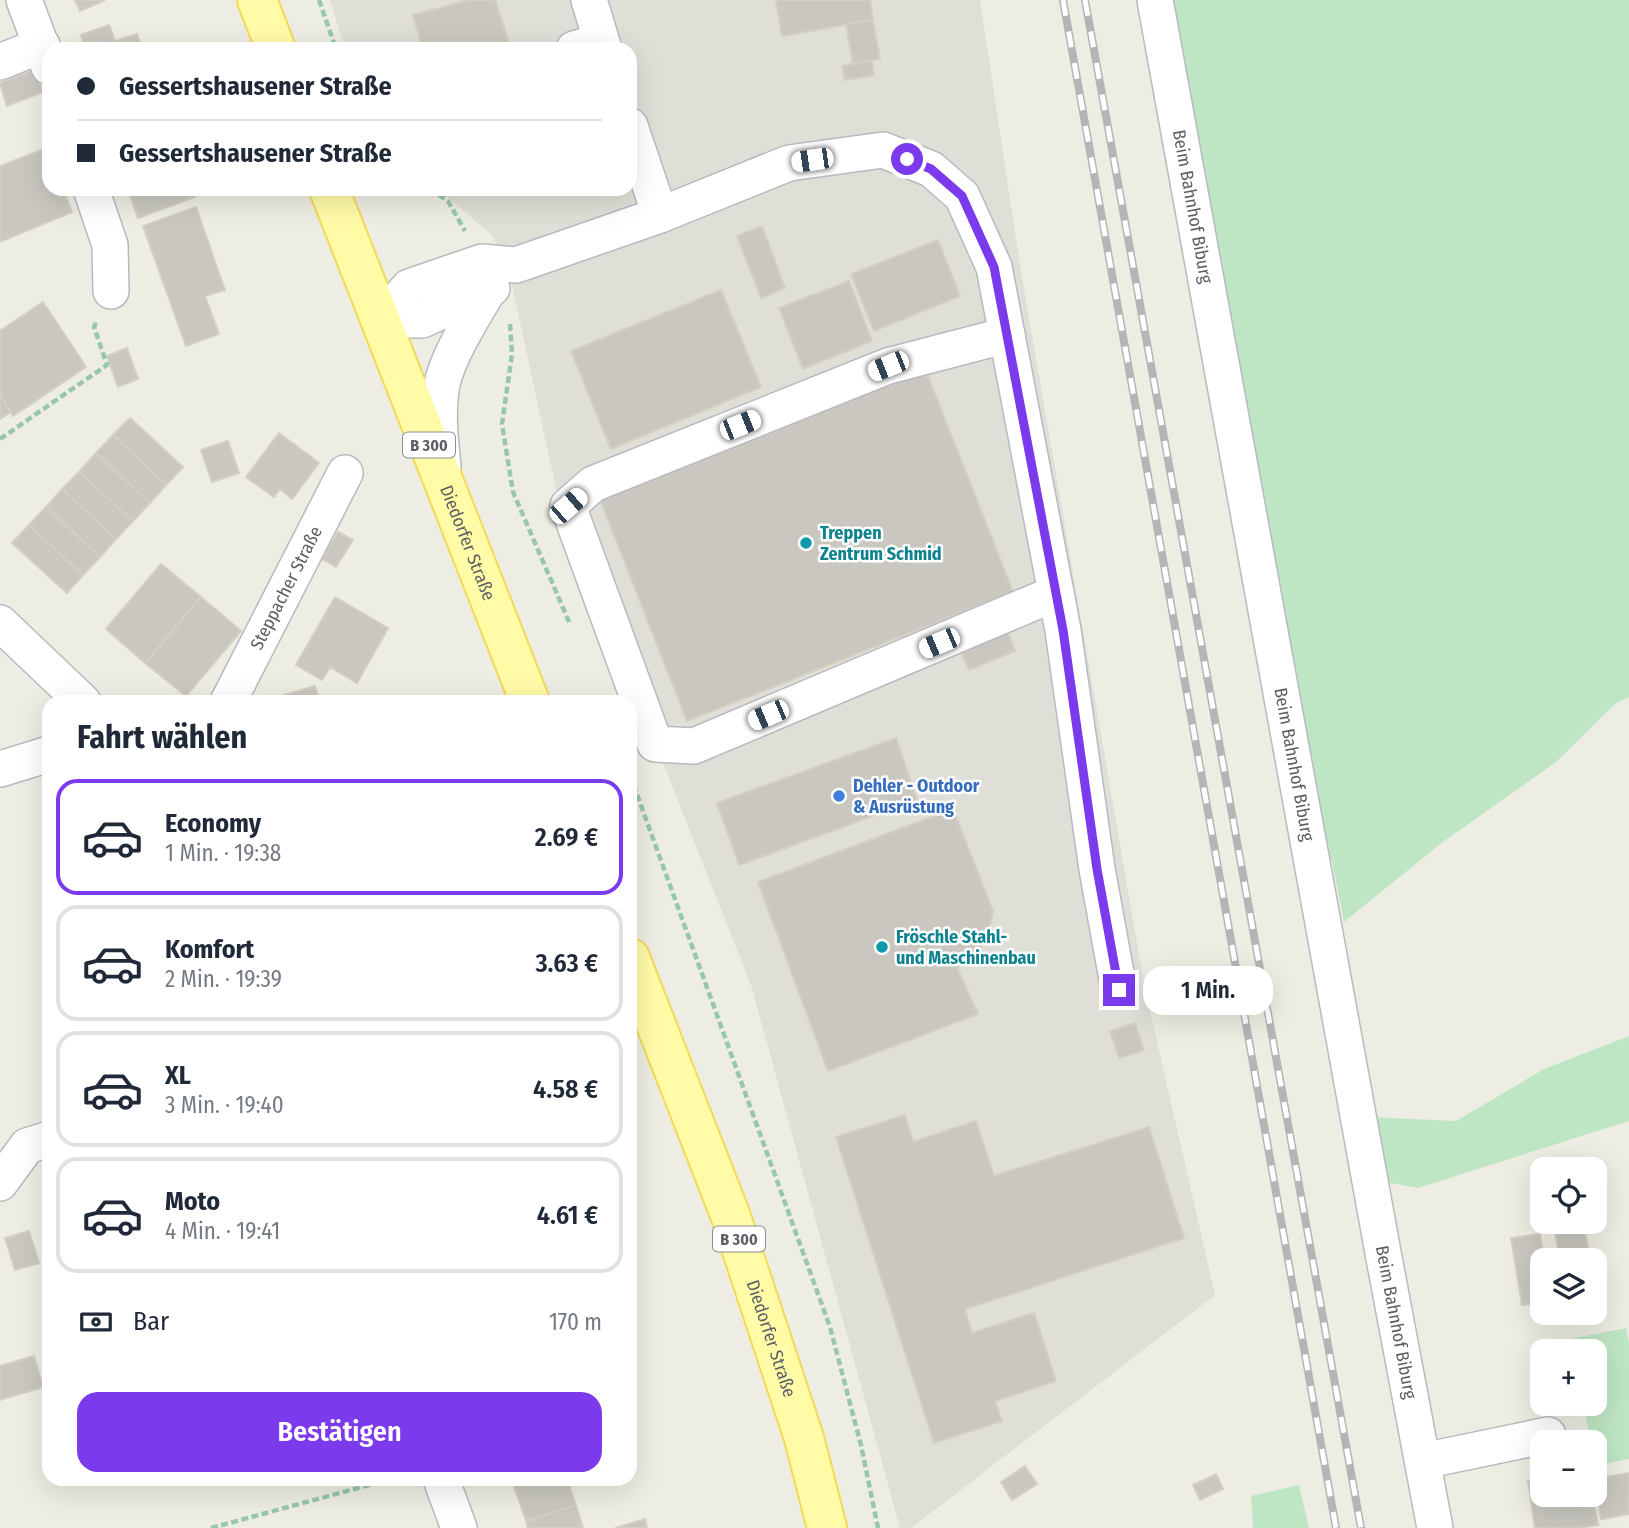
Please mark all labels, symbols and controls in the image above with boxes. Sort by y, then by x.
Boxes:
text: Gessertshausener Straße [119,71,392,102]
street label: Beim Bahnhof Biburg [1168,128,1217,286]
text: Gessertshausener Straße [119,138,392,169]
route start [891,143,923,175]
car [790,147,835,173]
car [865,348,912,384]
car [717,407,764,443]
road number: B 300 [403,432,455,458]
street label: Diedorfer Straße [435,482,500,604]
car [546,484,591,528]
street label: Steppacher Straße [246,522,327,654]
place label: Treppen Zentrum Schmid [820,522,942,565]
marker: Treppen Zentrum Schmid [798,535,814,551]
car [916,625,963,661]
street label: Beim Bahnhof Biburg [1269,686,1319,844]
car [745,697,792,733]
text: Fahrt wählen [77,718,247,756]
place label: Dehler - Outdoor & Ausrüstung [853,775,980,818]
marker: Dehler - Outdoor & Ausrüstung [831,788,847,804]
icon: car [81,806,144,869]
text: Economy [165,808,261,839]
text: 2.69 € [535,822,598,853]
text: 1 Min. · 19:38 [165,839,281,867]
place label: Fröschle Stahl- und Maschinenbau [896,926,1036,969]
icon: car [81,932,144,995]
text: Komfort [165,934,254,965]
marker: Fröschle Stahl- und Maschinenbau [874,939,890,955]
text: 3.63 € [535,948,598,979]
text: 2 Min. · 19:39 [165,965,282,993]
callout: 1 Min. [1144,965,1273,1014]
route end [1103,974,1135,1006]
text: 1 Min. [1181,976,1235,1004]
icon: car [81,1058,144,1121]
text: XL [165,1060,191,1091]
text: 4.58 € [533,1074,598,1105]
text: 3 Min. · 19:40 [165,1091,284,1119]
map controls [1530,1157,1607,1507]
button: locate [1530,1157,1607,1234]
icon: car [81,1184,144,1247]
text: Moto [165,1186,220,1217]
text: 4.61 € [537,1200,598,1231]
text: 4 Min. · 19:41 [165,1217,280,1245]
road number: B 300 [713,1226,765,1252]
street label: Beim Bahnhof Biburg [1371,1244,1421,1401]
button: layers [1530,1248,1607,1325]
street label: Diedorfer Straße [742,1277,801,1400]
icon: cash [77,1303,115,1341]
text: Bar [133,1306,169,1337]
text: 170 m [549,1308,602,1336]
button: + [1530,1339,1607,1416]
button: Bestätigen [77,1392,602,1472]
button: − [1530,1430,1607,1507]

